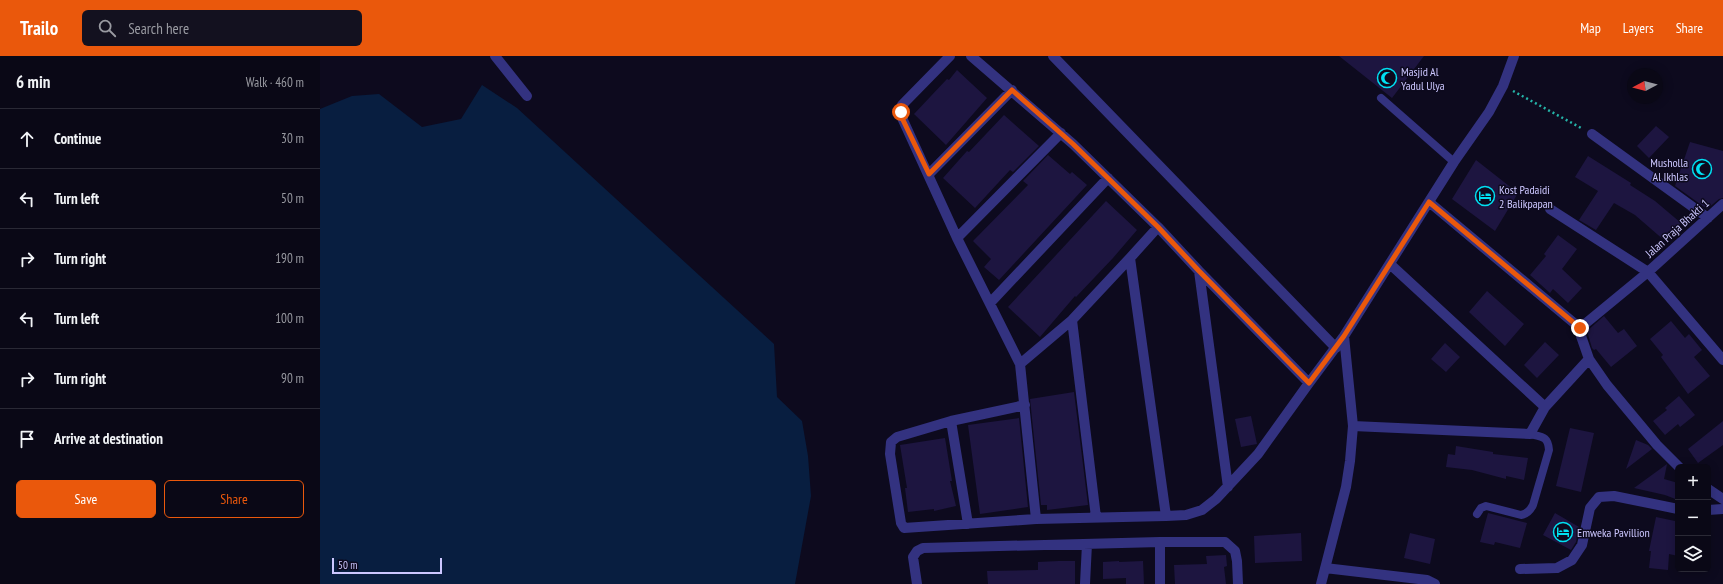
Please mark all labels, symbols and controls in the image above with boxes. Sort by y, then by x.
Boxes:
search box [82,10,362,46]
text: Trailo [20,16,58,40]
icon: search [96,17,118,39]
text: Search here [128,19,189,38]
text: Map [1580,19,1601,37]
text: Layers [1623,19,1654,37]
text: Share [1676,19,1703,37]
place label: Masjid Al Yadul Ulya [1401,64,1445,93]
mosque icon: Masjid Al Yadul Ulya [1376,67,1398,89]
north arrow [1627,68,1663,104]
text: 6 min [16,71,50,93]
text: Walk · 460 m [246,74,304,91]
route start [892,103,910,121]
icon: ahead [16,128,38,150]
text: Continue [54,129,101,148]
text: 30 m [281,130,304,147]
place label: Musholla Al Ikhlas [1650,155,1688,184]
mosque icon: Musholla Al Ikhlas [1691,158,1713,180]
place label: Kost Padaidi 2 Balikpapan [1499,182,1553,211]
hotel icon: Kost Padaidi 2 Balikpapan [1474,185,1496,207]
icon: left [16,188,38,210]
text: Turn left [54,189,99,208]
text: 50 m [281,190,304,207]
street label: Jalan Praja Bhakti 1 [1641,196,1712,261]
icon: right [16,248,38,270]
text: Turn right [54,249,106,268]
text: 190 m [275,250,304,267]
icon: left [16,308,38,330]
text: Turn left [54,309,99,328]
text: 100 m [275,310,304,327]
route end [1571,319,1589,337]
icon: right [16,368,38,390]
text: Turn right [54,369,106,388]
text: 90 m [281,370,304,387]
icon: arrive [16,428,38,450]
text: Arrive at destination [54,429,163,448]
map controls [1675,464,1711,572]
button: + [1675,464,1711,500]
button: Save [16,480,156,518]
button: Share [164,480,304,518]
button: − [1675,500,1711,536]
hotel icon: Emweka Pavillion [1552,521,1574,543]
place label: Emweka Pavillion [1577,525,1650,540]
button: layers [1675,536,1711,572]
scale bar [332,556,442,575]
text: 50 m [338,558,357,572]

